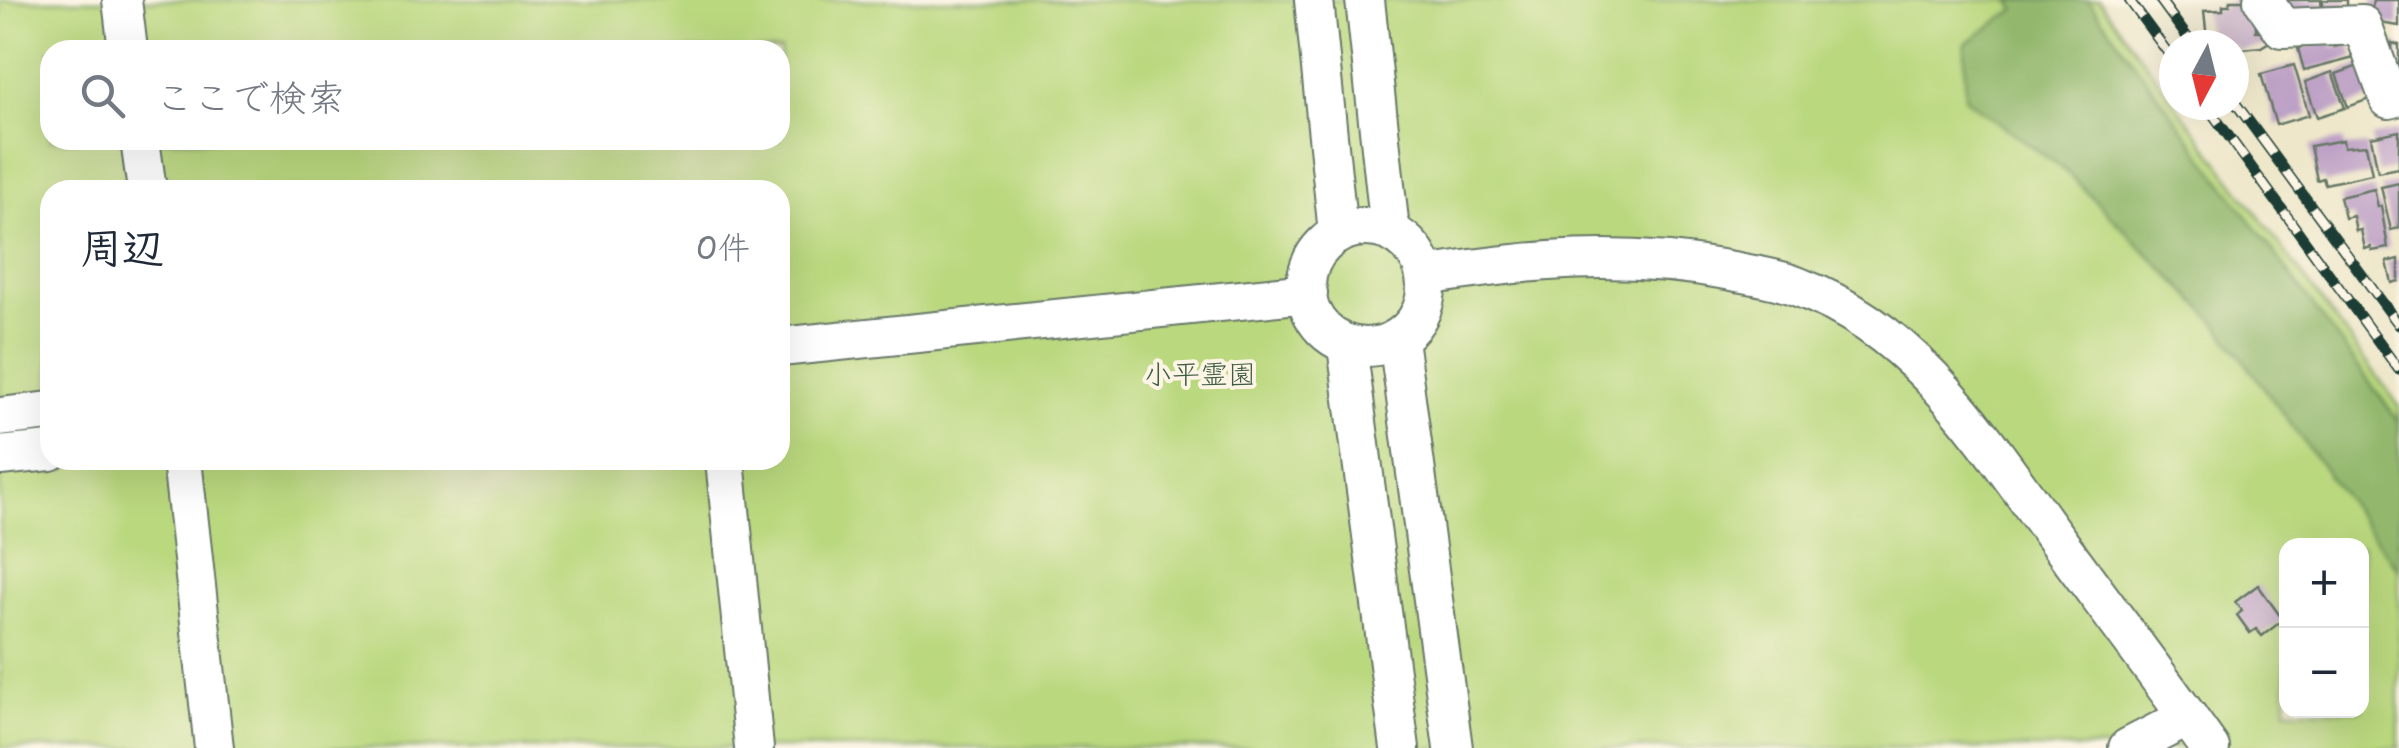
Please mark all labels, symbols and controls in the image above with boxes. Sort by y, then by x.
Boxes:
north arrow [2159,30,2249,120]
search box [40,40,790,150]
icon: search [75,68,130,123]
text: ここで検索 [155,72,345,123]
text: 周辺 [80,220,164,276]
text: 0件 [696,226,750,269]
park label: 小平霊園 [1144,355,1256,393]
map controls [2279,538,2369,718]
button: + [2279,538,2369,628]
button: − [2279,628,2369,718]

